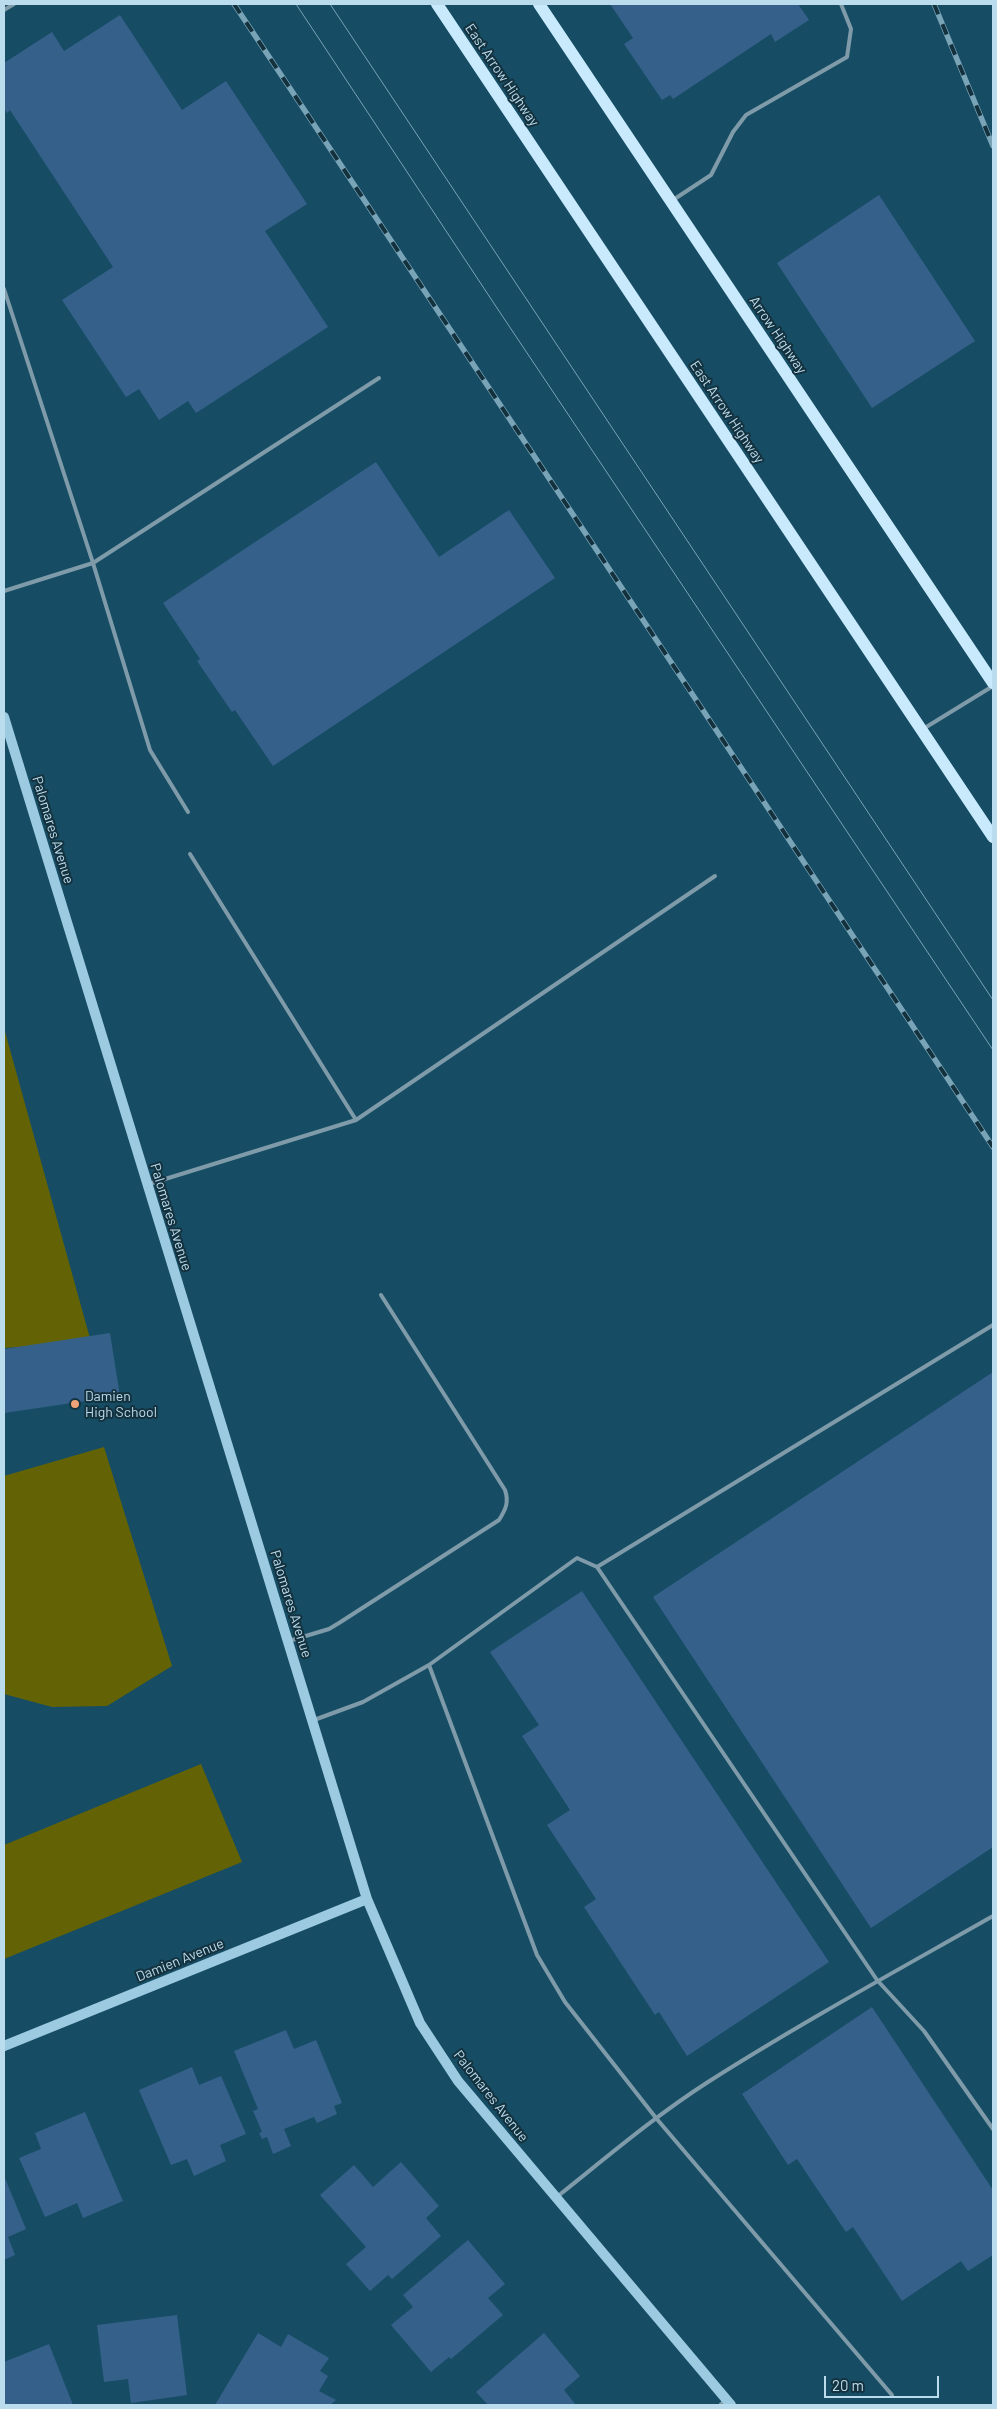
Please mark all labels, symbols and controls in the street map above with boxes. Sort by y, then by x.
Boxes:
street label: East Arrow Highway [461,20,543,130]
street label: Arrow Highway [746,293,810,377]
street label: East Arrow Highway [686,357,768,467]
street label: Palomares Avenue [29,774,77,886]
street label: Palomares Avenue [147,1161,195,1273]
place label: Damien High School [85,1388,157,1420]
marker: Damien High School [69,1398,81,1410]
street label: Palomares Avenue [267,1548,315,1660]
street label: Damien Avenue [134,1935,226,1985]
street label: Palomares Avenue [450,2047,532,2145]
scale bar [827,2366,942,2398]
text: 20 m [832,2376,864,2394]

